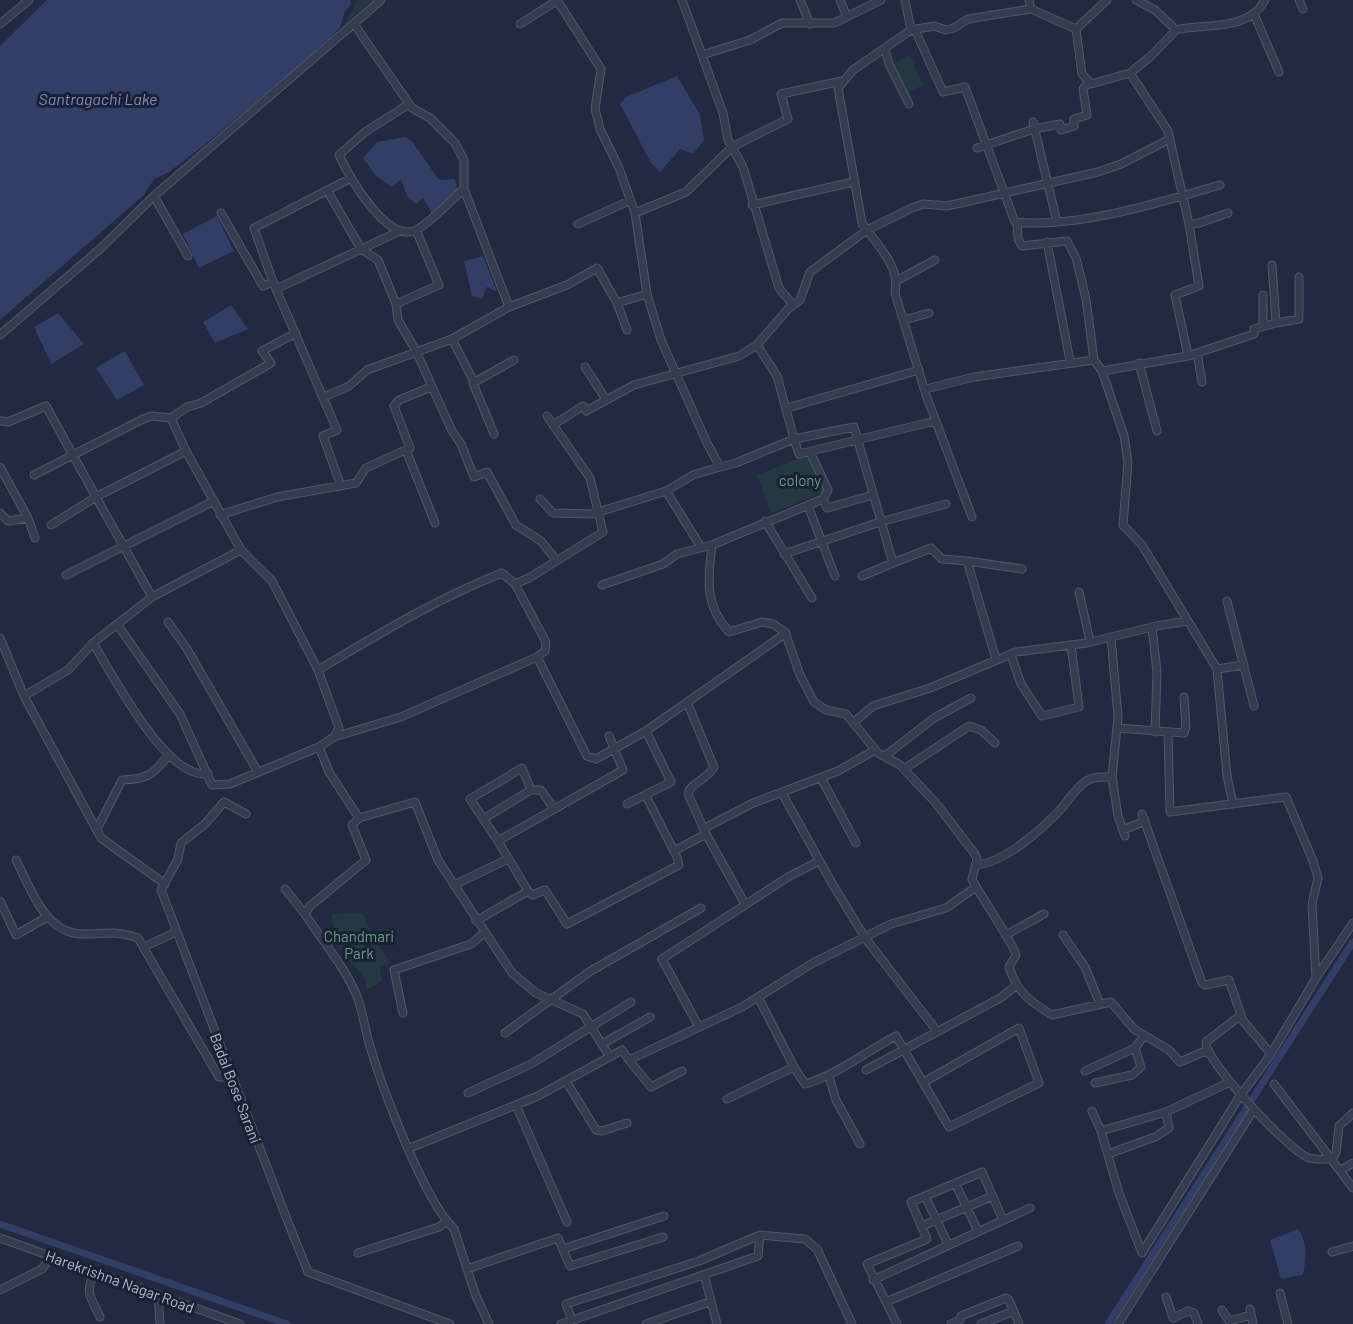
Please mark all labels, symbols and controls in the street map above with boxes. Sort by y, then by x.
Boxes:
water label: Santragachi Lake [39,89,157,108]
park label: colony [779,471,821,489]
park label: Chandmari Park [324,927,394,962]
street label: Badal Bose Sarani [207,1030,265,1146]
street label: Harekrishna Nagar Road [43,1246,197,1316]

